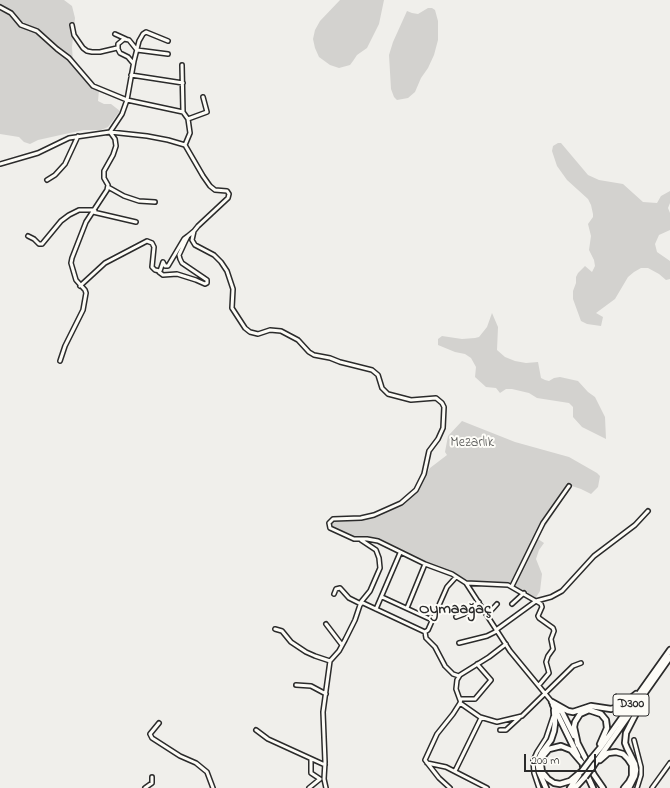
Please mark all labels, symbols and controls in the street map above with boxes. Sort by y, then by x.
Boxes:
park label: Mezarlık [450,436,494,452]
district label: Oymaağaç [419,600,491,620]
road number: D300 [613,694,649,716]
scale bar [526,746,598,772]
text: 200 m [531,752,560,770]

